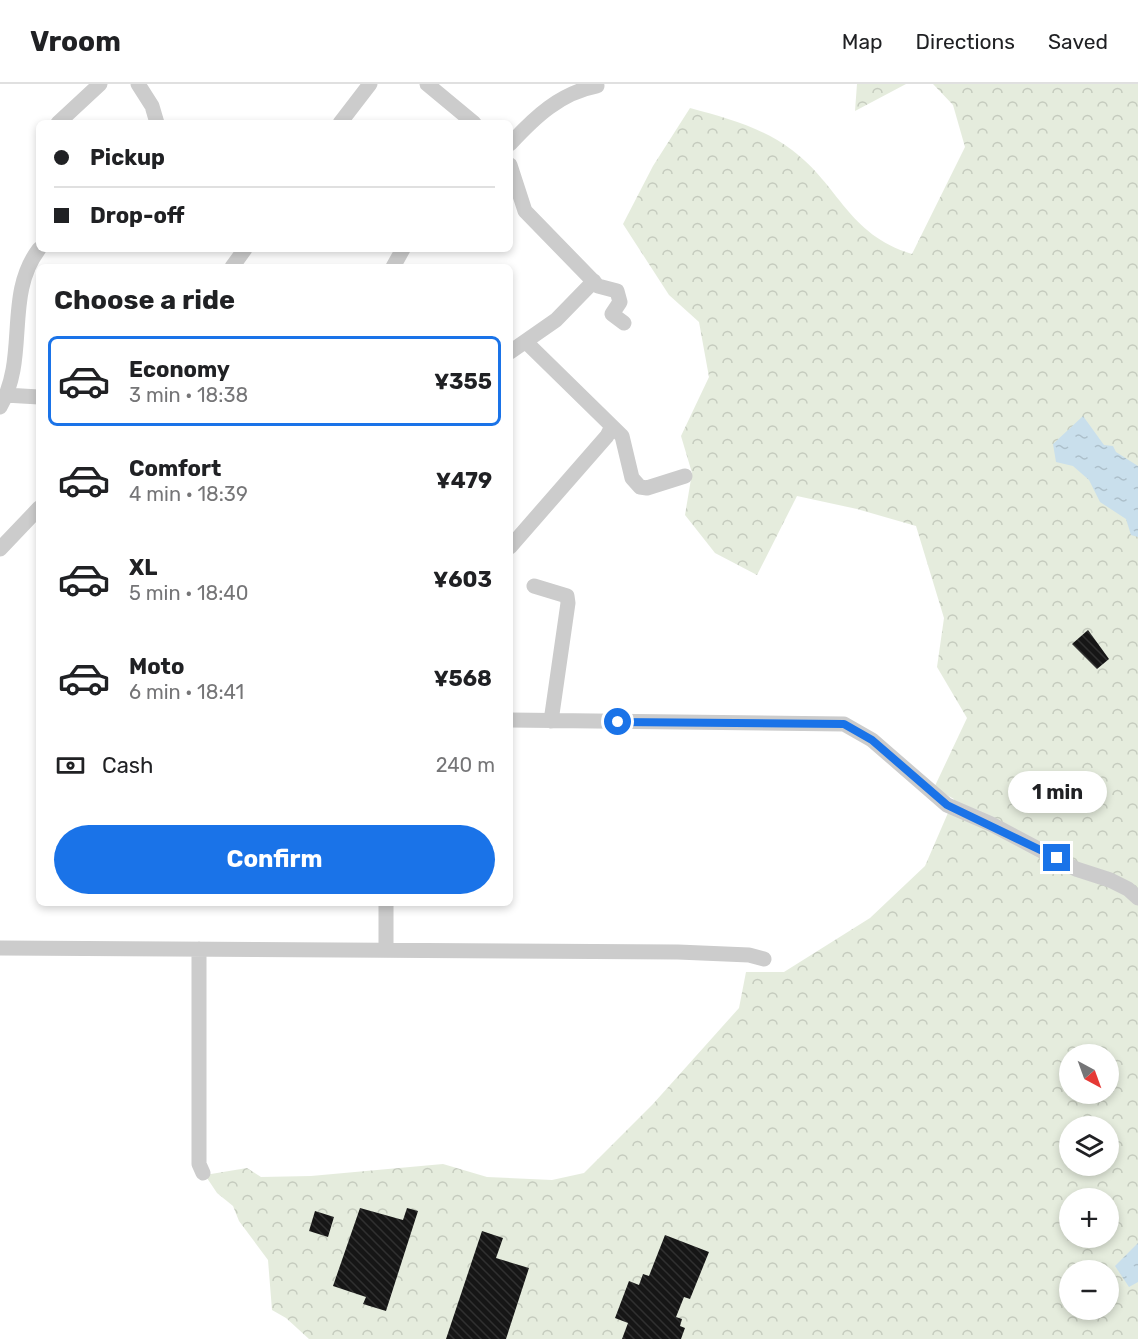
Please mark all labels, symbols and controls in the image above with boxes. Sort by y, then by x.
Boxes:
text: Vroom [30,25,121,58]
text: Map [842,29,883,54]
text: Directions [916,29,1015,54]
text: Saved [1048,29,1108,54]
text: Pickup [90,144,165,171]
text: Drop-off [90,202,185,229]
text: Choose a ride [54,284,235,316]
icon: car [57,354,111,408]
text: Economy [129,356,230,383]
text: ¥355 [434,368,492,395]
text: 3 min · 18:38 [129,383,248,407]
icon: car [57,453,111,507]
text: Comfort [129,455,221,482]
text: ¥479 [436,467,492,494]
text: 4 min · 18:39 [129,482,248,506]
icon: car [57,552,111,606]
text: XL [129,554,157,581]
text: ¥603 [433,566,492,593]
text: 5 min · 18:40 [129,581,248,605]
icon: car [57,651,111,705]
text: Moto [129,653,184,680]
text: ¥568 [433,665,492,692]
text: 6 min · 18:41 [129,680,244,704]
route start [604,708,631,735]
icon: cash [54,749,87,782]
text: Cash [102,752,153,779]
text: 240 m [436,753,495,777]
callout: 1 min [1008,771,1106,813]
text: 1 min [1032,780,1083,804]
button: Confirm [54,825,495,894]
route end [1043,844,1070,871]
north arrow [1059,1044,1119,1104]
map controls [1059,1044,1119,1320]
button: layers [1059,1116,1119,1176]
button: + [1059,1188,1119,1248]
button: − [1059,1260,1119,1320]

